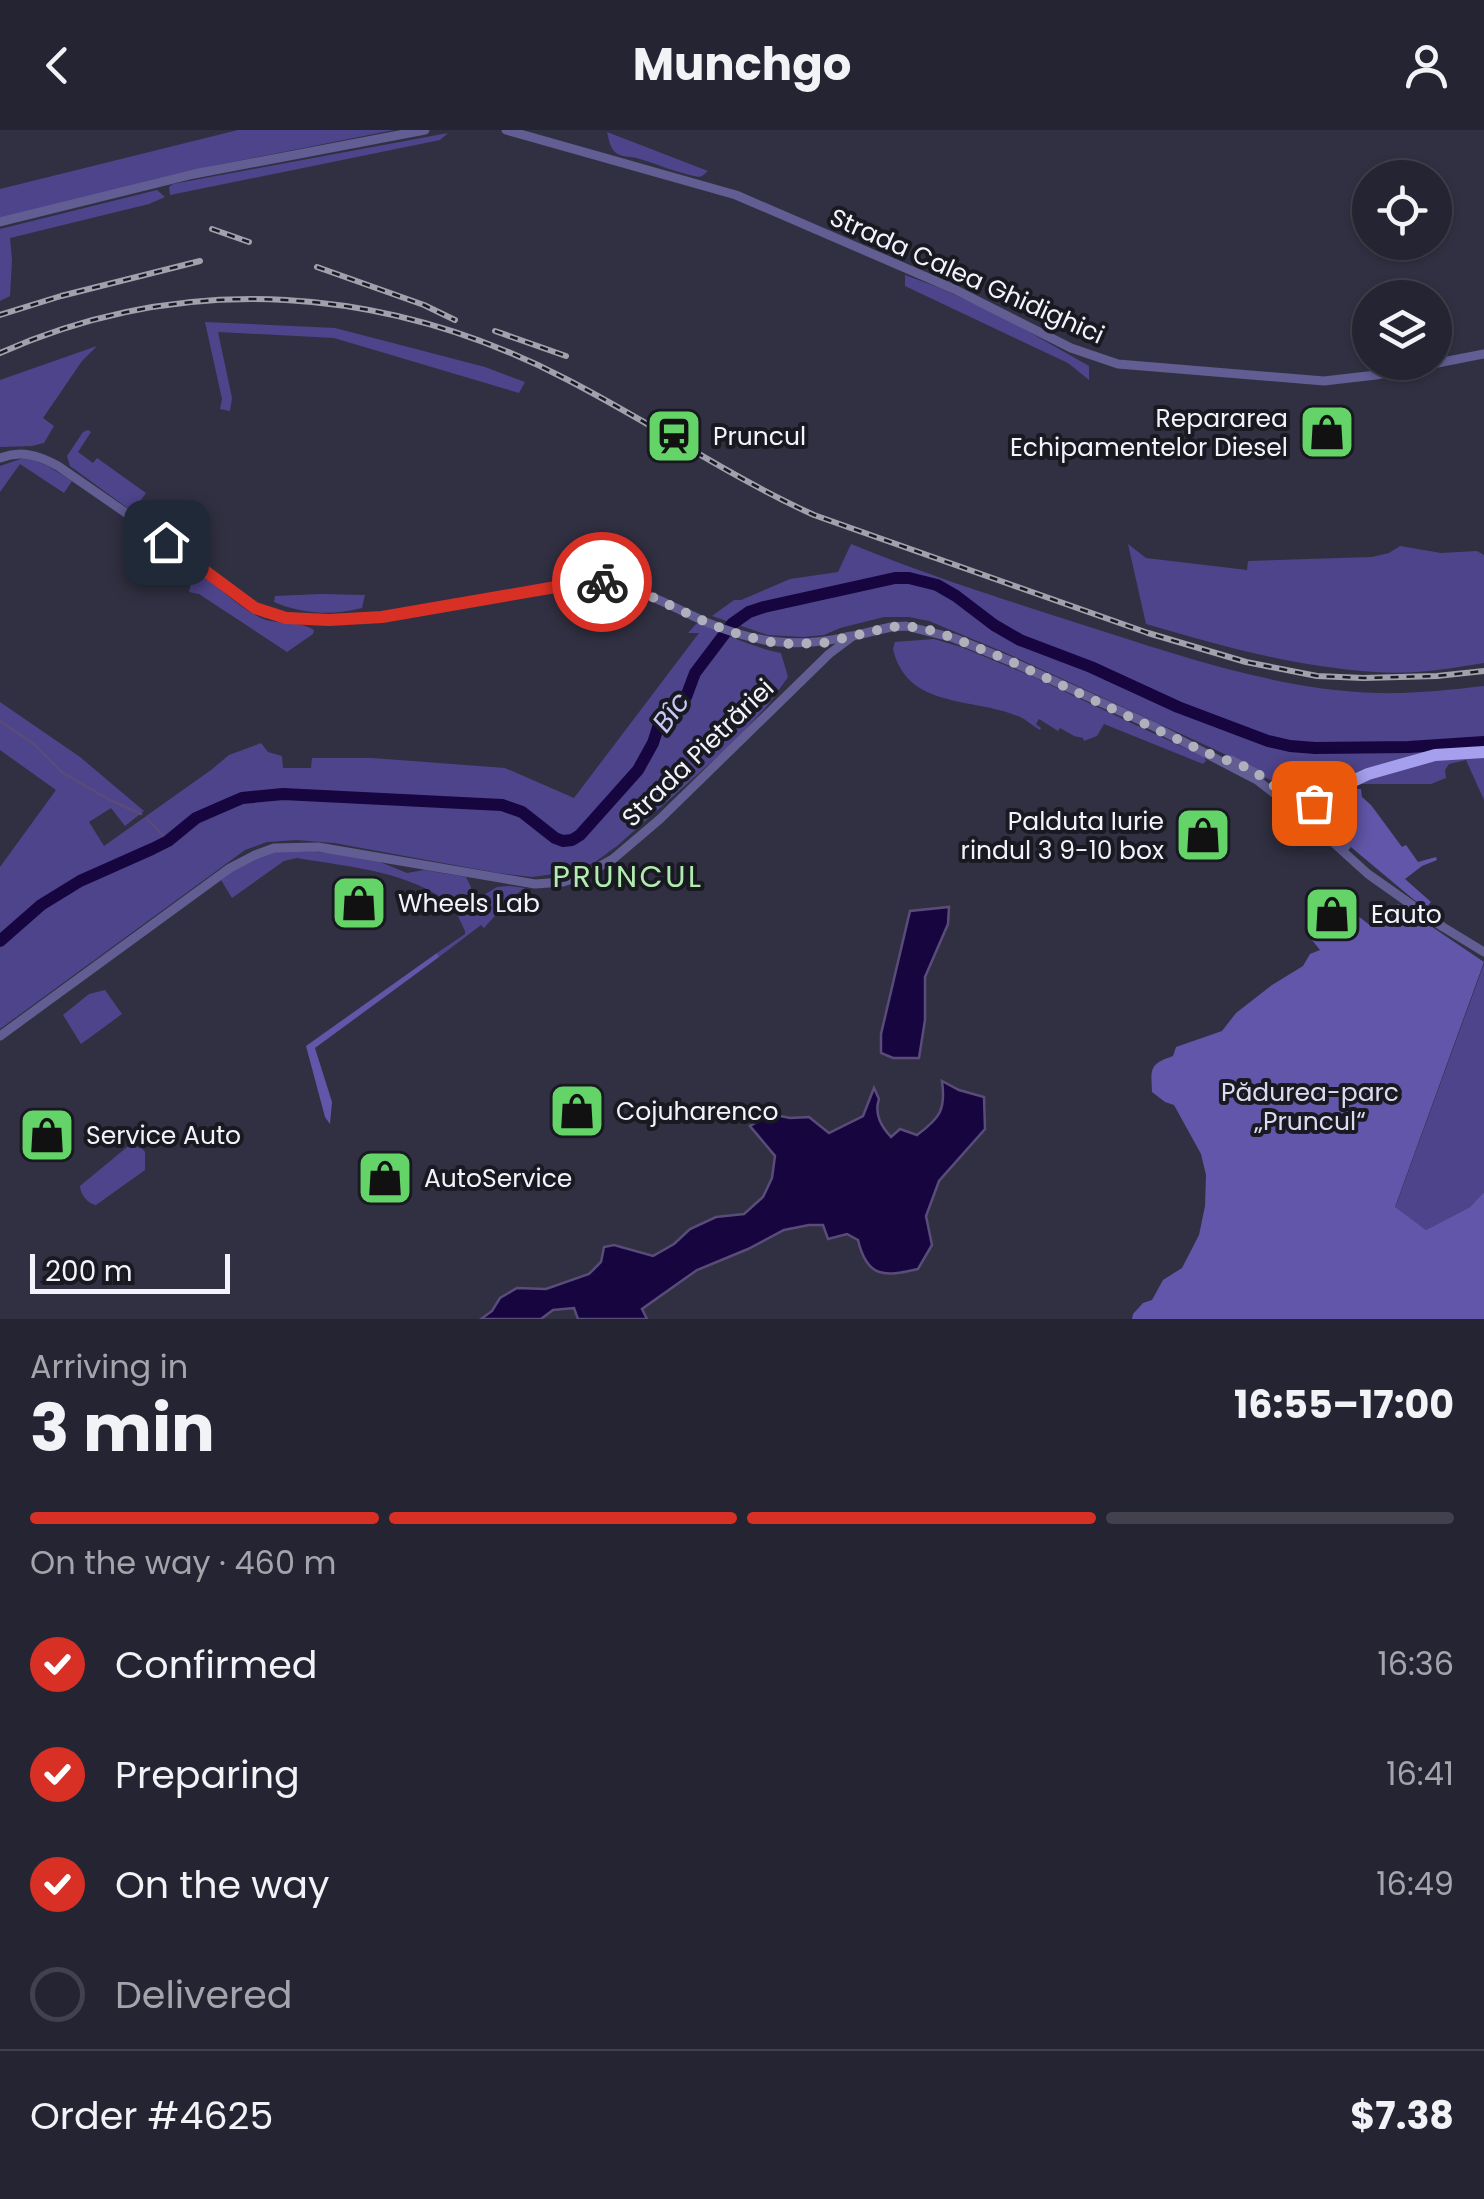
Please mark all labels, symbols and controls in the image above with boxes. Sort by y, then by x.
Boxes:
text: Munchgo [633,33,851,96]
icon: back [30,38,85,93]
icon: person [1399,38,1454,93]
map controls [1352,160,1452,380]
button: locate [1352,160,1452,260]
street label: Strada Calea Ghidighici [824,200,1110,352]
button: layers [1352,280,1452,380]
place label: Repararea Echipamentelor Diesel [1010,401,1288,465]
shop icon: Repararea Echipamentelor Diesel [1297,402,1357,462]
station icon: Pruncul [644,406,704,466]
place label: Pruncul [713,419,806,454]
pin [124,500,209,585]
icon: home [139,515,194,570]
courier [552,532,652,632]
icon: bike [575,555,630,610]
street label: Strada Pietrăriei [614,671,782,835]
water label: Bîc [643,684,699,740]
pin [1272,761,1357,846]
icon: bag [1287,776,1342,831]
place label: Palduta Iurie rindul 3 9-10 box [961,804,1164,868]
shop icon: Palduta Iurie rindul 3 9-10 box [1173,805,1233,865]
district label: PRUNCUL [553,855,703,898]
shop icon: Wheels Lab [329,873,389,933]
shop icon: Eauto [1302,884,1362,944]
place label: Wheels Lab [398,886,540,921]
place label: Eauto [1371,897,1442,932]
park label: Pădurea-parc „Pruncul“ [1221,1075,1399,1139]
shop icon: Cojuharenco [547,1081,607,1141]
place label: Cojuharenco [616,1094,778,1129]
shop icon: Service Auto [17,1105,77,1165]
place label: Service Auto [86,1118,241,1153]
shop icon: AutoService [355,1148,415,1208]
place label: AutoService [424,1161,572,1196]
scale bar [30,1249,230,1294]
text: 200 m [45,1252,133,1291]
text: Arriving in [30,1344,188,1389]
text: 16:55–17:00 [1234,1378,1454,1431]
text: 3 min [30,1383,215,1474]
text: On the way · 460 m [30,1540,337,1585]
icon: check [30,1637,85,1692]
text: Confirmed [115,1638,317,1691]
text: 16:36 [1377,1641,1454,1686]
icon: check [30,1747,85,1802]
text: Preparing [115,1748,300,1801]
text: 16:41 [1386,1751,1454,1796]
icon: check [30,1857,85,1912]
text: On the way [115,1858,329,1911]
text: 16:49 [1376,1861,1454,1906]
text: Delivered [115,1968,292,2021]
text: Order #4625 [30,2089,273,2142]
text: $7.38 [1350,2089,1454,2142]

